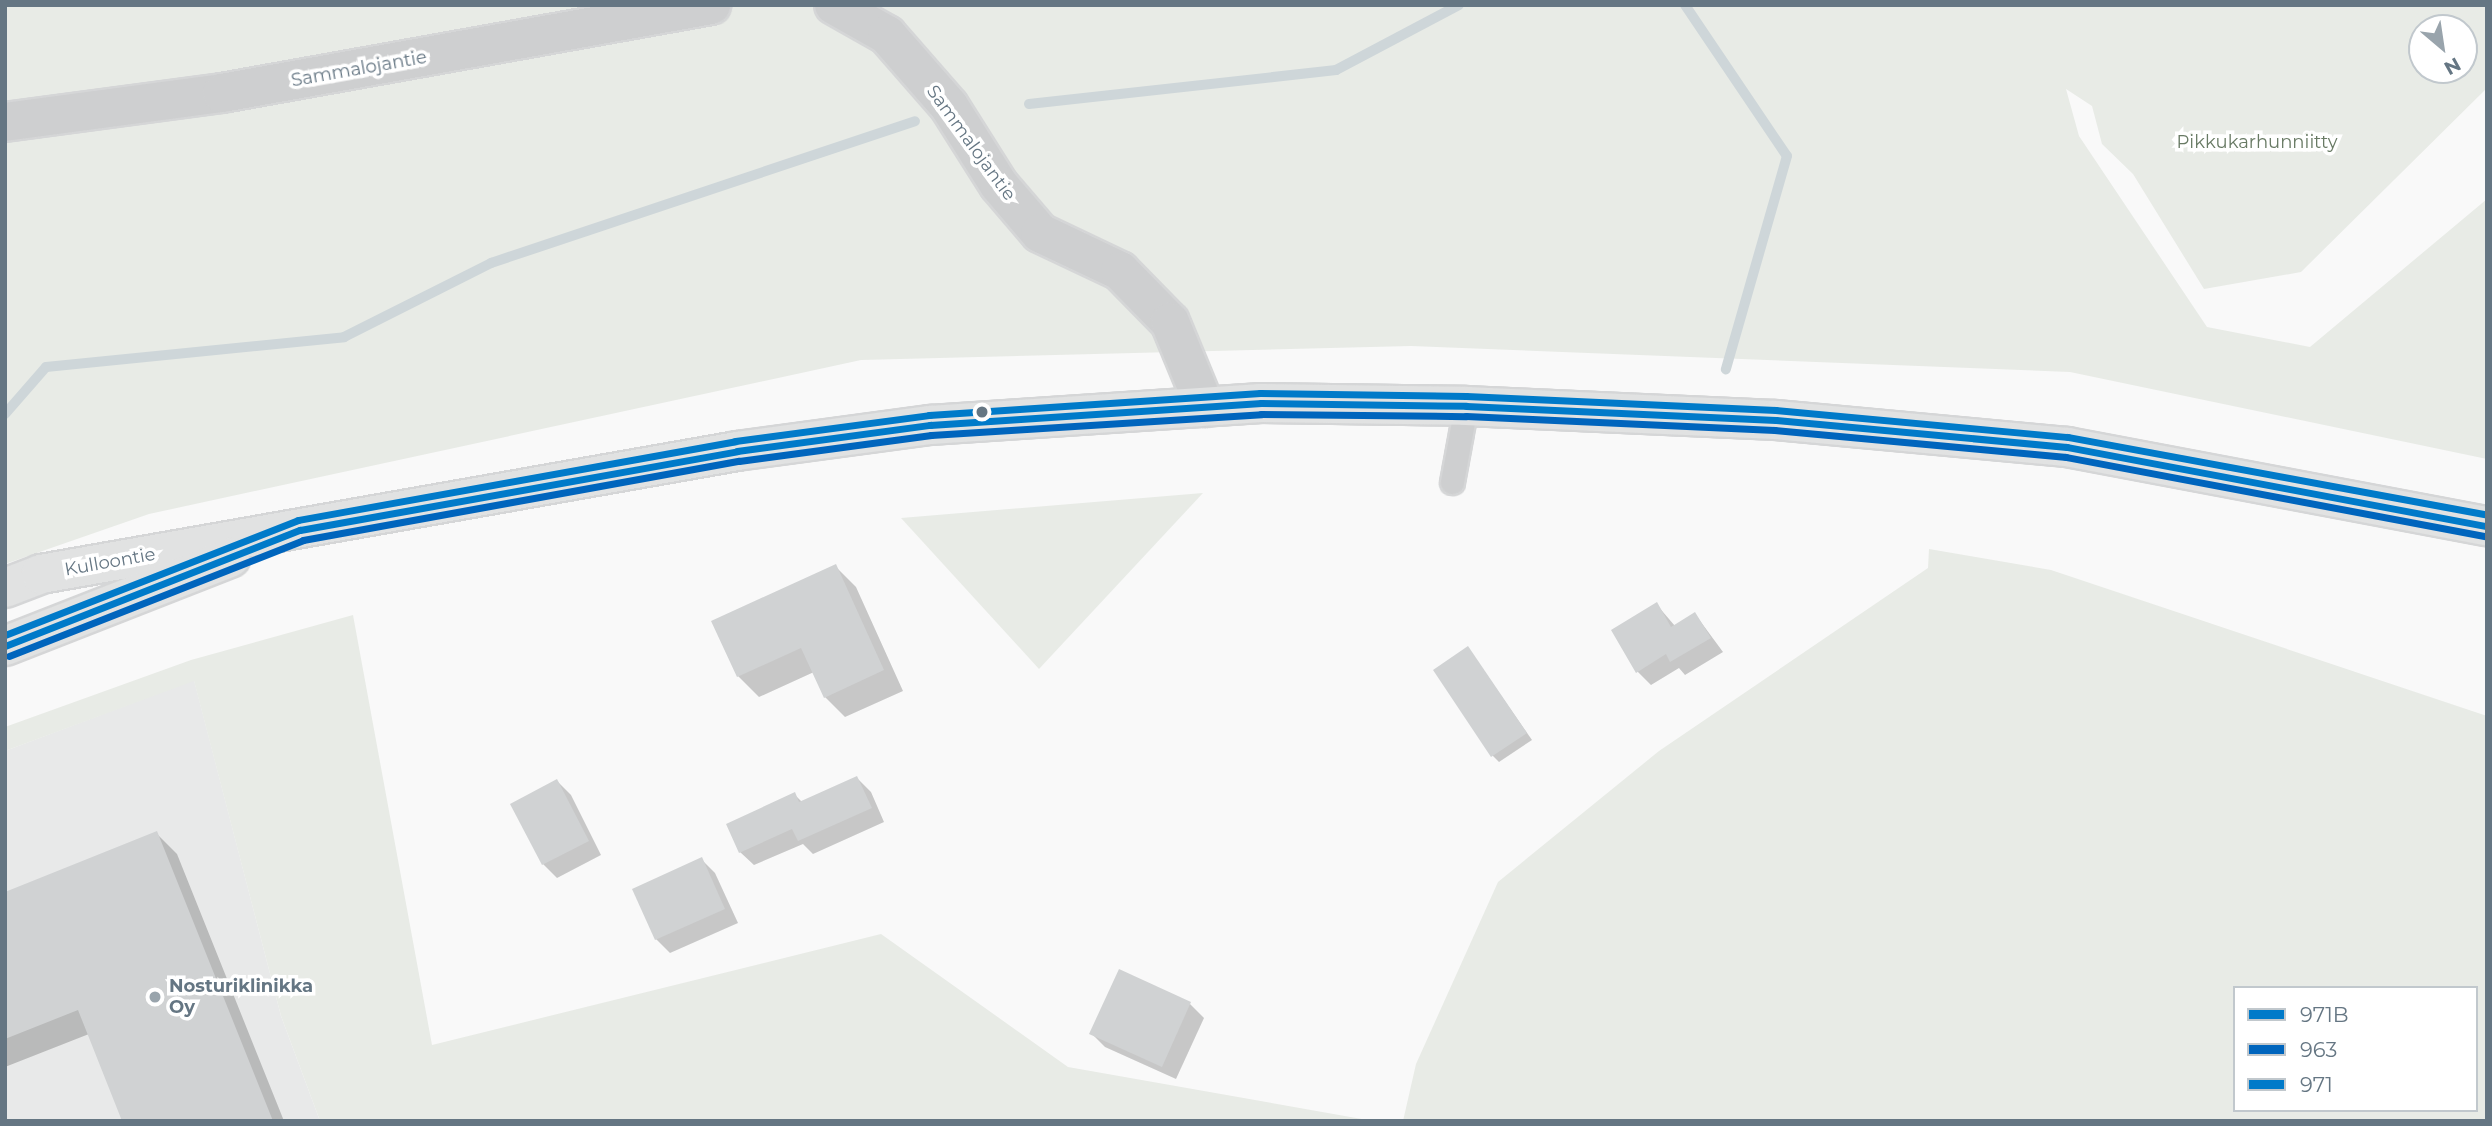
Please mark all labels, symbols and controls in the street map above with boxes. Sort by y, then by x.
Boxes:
north arrow [2408,14,2478,84]
street label: Sammalojantie [290,46,428,92]
text: N [2440,52,2465,80]
street label: Sammalojantie [922,81,1020,205]
park label: Pikkukarhunniitty [2176,131,2338,153]
unlabelled marker [975,405,989,419]
street label: Kulloontie [63,543,157,581]
place label: Nosturiklinikka Oy [169,976,313,1018]
legend [2233,986,2478,1112]
marker: Nosturiklinikka Oy [147,989,163,1005]
text: 971B [2300,1002,2349,1027]
text: 963 [2300,1037,2337,1062]
text: 971 [2300,1072,2333,1097]

